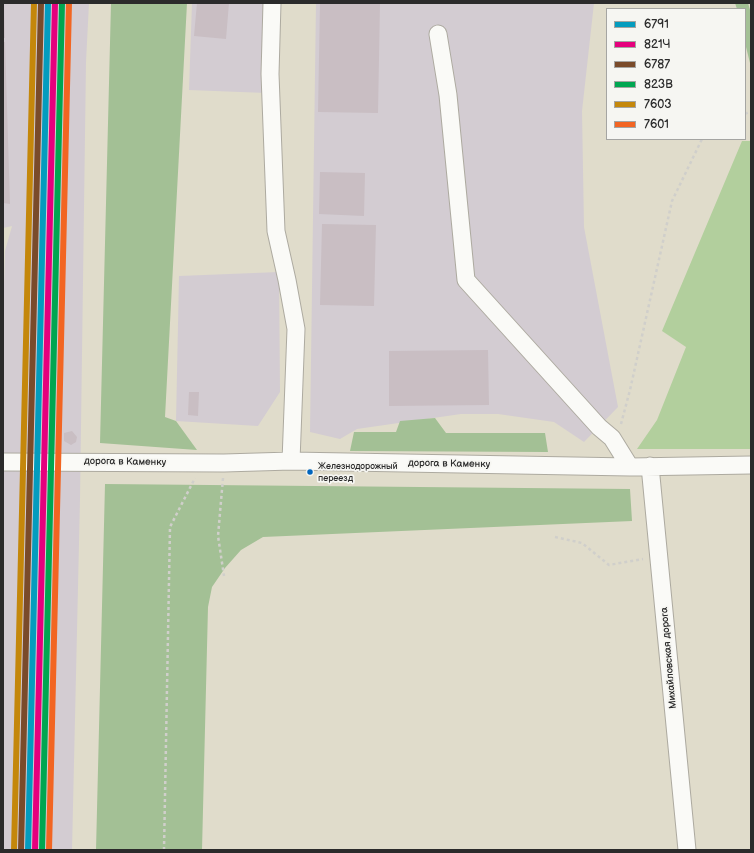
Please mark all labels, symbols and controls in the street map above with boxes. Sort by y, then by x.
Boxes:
legend [606,8,746,140]
text: 6791 [644,17,669,32]
text: 821Ч [644,37,671,52]
text: 6787 [644,57,670,72]
text: 823В [644,77,673,92]
text: 7603 [644,97,672,112]
text: 7601 [644,117,669,132]
street label: дорога в Каменку [84,455,166,469]
street label: дорога в Каменку [408,457,490,471]
place label: Железнодорожный переезд [318,462,398,483]
marker: Железнодорожный переезд [305,467,315,477]
street label: Михайловская дорога [659,607,679,709]

